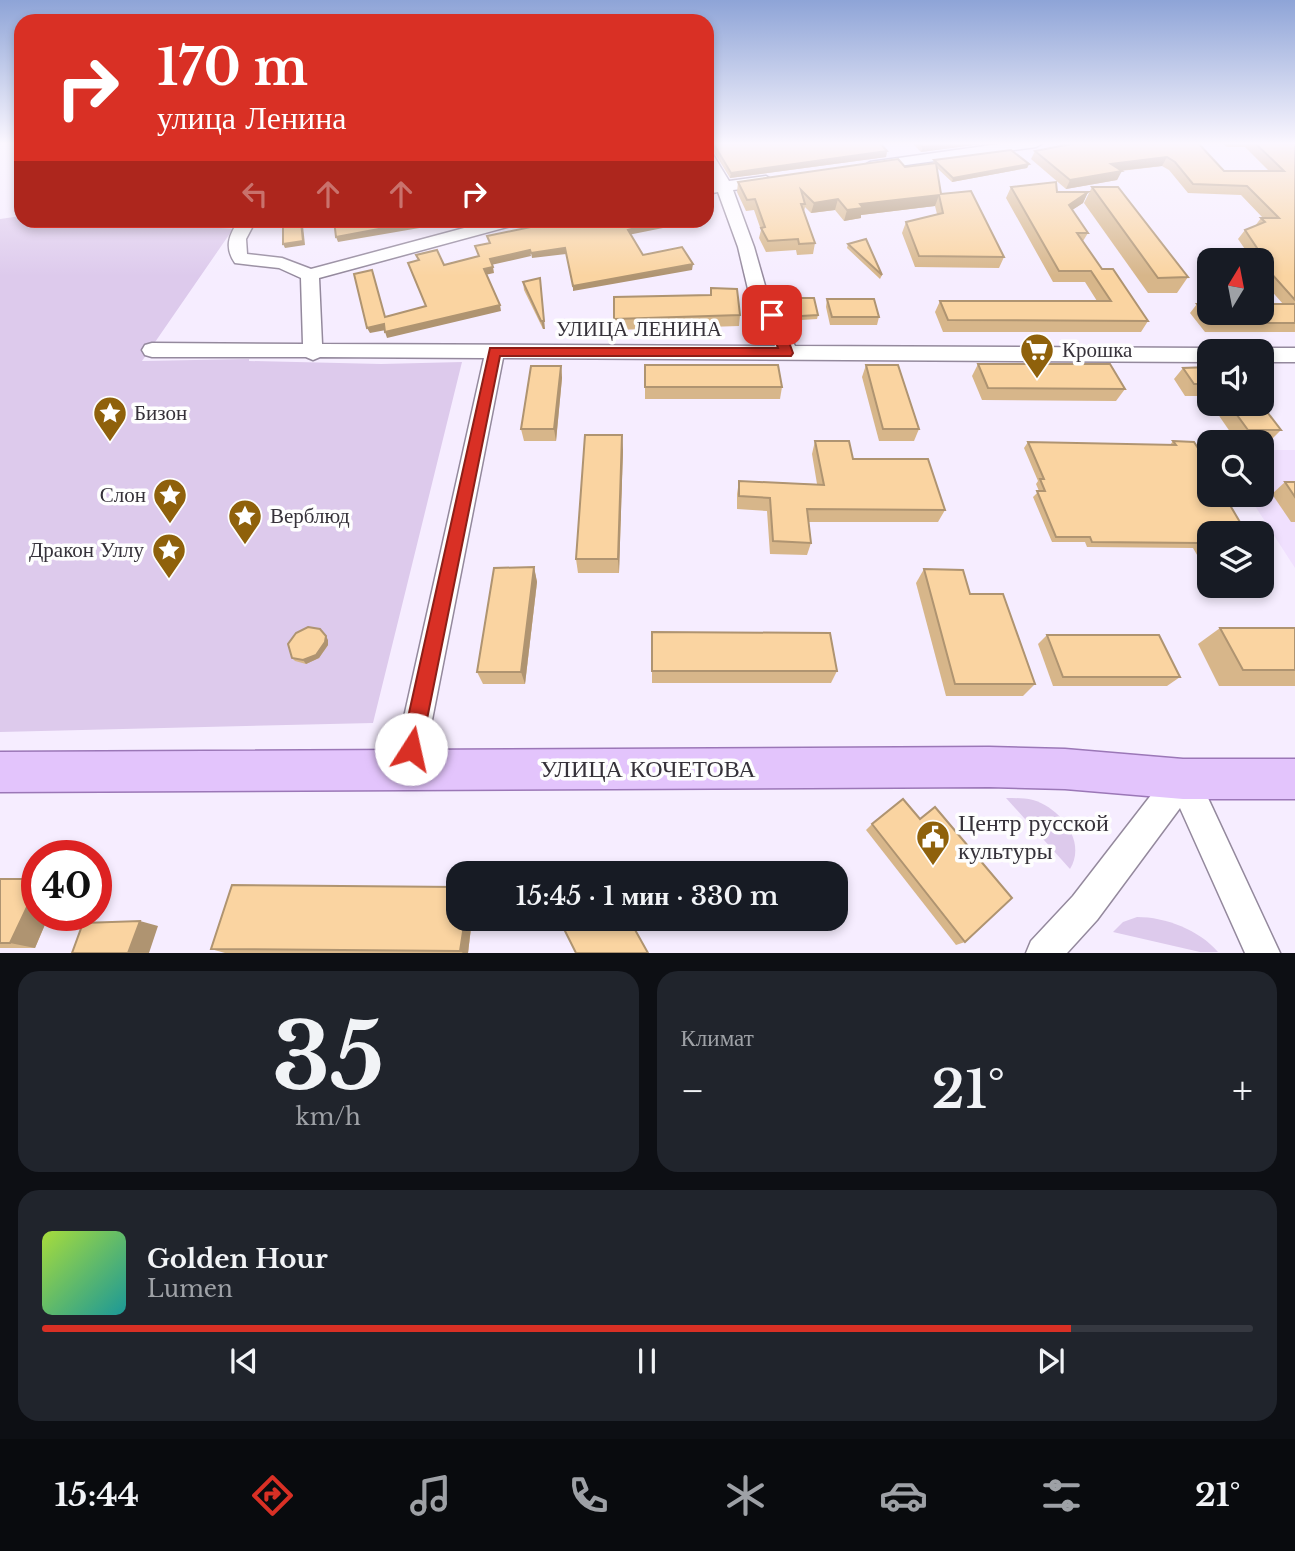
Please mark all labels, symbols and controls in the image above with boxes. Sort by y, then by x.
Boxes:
text: 170 m [157,37,308,98]
icon: right [42,42,133,133]
text: улица Ленина [157,98,346,138]
icon: left [236,175,274,213]
icon: ahead [309,175,347,213]
icon: ahead [382,175,420,213]
icon: right [455,175,493,213]
north arrow [1197,248,1274,326]
map controls [1197,248,1274,598]
pin [742,285,802,345]
icon: arrive [753,296,791,334]
street label: УЛИЦА ЛЕНИНА [556,316,723,342]
supermarket icon: Крошка [1018,331,1056,380]
place label: Крошка [1062,337,1133,363]
button: sound [1197,339,1274,416]
place icon: Бизон [91,394,129,443]
place label: Бизон [134,400,187,426]
button: search [1197,430,1274,507]
place icon: Слон [151,476,189,525]
place label: Слон [100,482,146,508]
place icon: Верблюд [226,497,264,546]
place label: Верблюд [270,503,350,529]
button: layers [1197,521,1274,598]
place icon: Дракон Уллу [150,531,188,580]
place label: Дракон Уллу [29,537,144,563]
position arrow [374,712,448,786]
street label: УЛИЦА КОЧЕТОВА [540,754,756,783]
place label: Центр русской культуры [958,808,1109,865]
public building icon: Центр русской культуры [914,818,952,867]
speed limit sign: 40 [21,840,112,931]
text: 15:45 · 1 мин · 330 m [516,880,778,912]
text: 35 [272,1001,384,1114]
text: Климат [681,1024,754,1052]
text: 21° [932,1058,1005,1122]
text: − [681,1067,705,1114]
text: + [1232,1067,1253,1114]
text: km/h [296,1103,361,1131]
text: Golden Hour [147,1243,328,1275]
text: Lumen [147,1275,233,1303]
icon: previous [225,1342,263,1380]
icon: pause [628,1342,666,1380]
icon: next [1032,1342,1070,1380]
icon: directions [248,1471,297,1520]
icon: music [406,1471,455,1520]
icon: phone [564,1471,613,1520]
icon: climate [721,1471,770,1520]
icon: car [879,1471,928,1520]
icon: filters [1037,1471,1086,1520]
text: 15:44 [54,1475,139,1515]
text: 21° [1195,1475,1241,1515]

